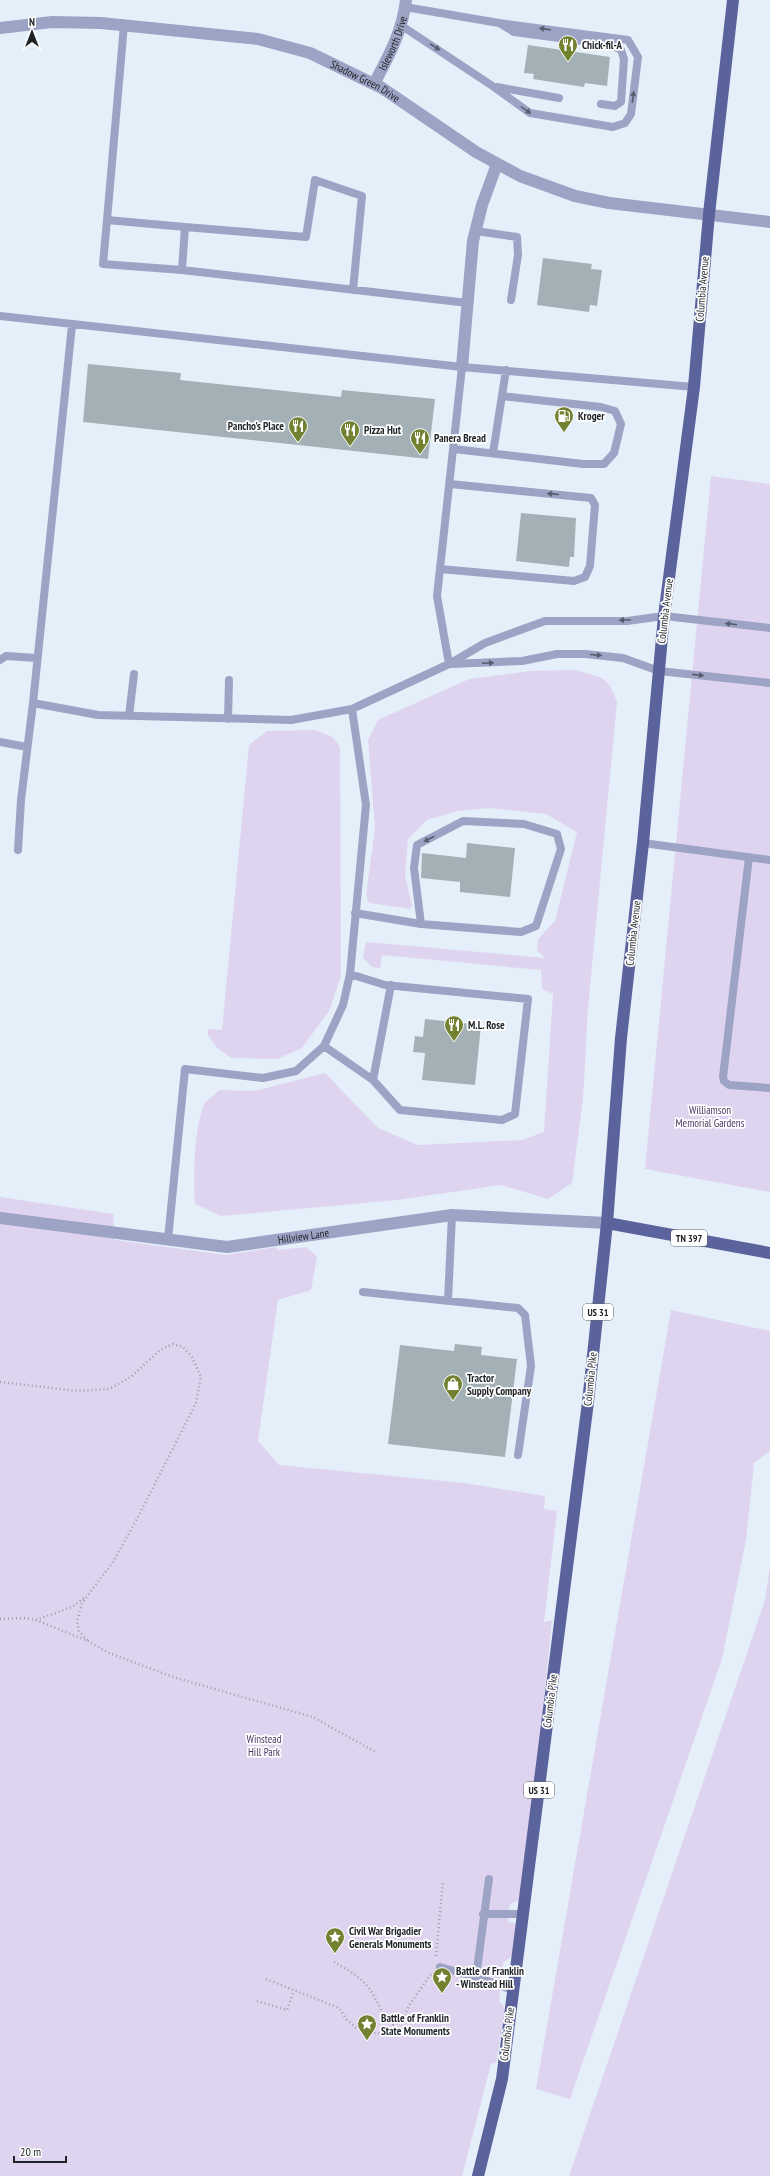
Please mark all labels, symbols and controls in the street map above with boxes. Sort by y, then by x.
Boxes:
north arrow [12,12,52,52]
street label: Isleworth Drive [375,14,410,73]
text: N [29,15,35,29]
one-way arrow [539,26,551,32]
restaurant icon: Chick-fil-A [557,34,579,62]
place label: Chick-fil-A [582,38,623,52]
one-way arrow [429,43,440,51]
street label: Shadow Green Drive [328,57,403,105]
one-way arrow [630,91,636,103]
one-way arrow [520,106,531,114]
street label: Columbia Avenue [692,255,712,322]
fuel station icon: Kroger [553,405,575,433]
place label: Kroger [578,409,605,423]
restaurant icon: Pancho's Place [287,415,309,443]
place label: Pancho's Place [228,419,284,433]
restaurant icon: Pizza Hut [339,419,361,447]
place label: Pizza Hut [364,423,402,437]
restaurant icon: Panera Bread [409,427,431,455]
place label: Panera Bread [434,431,486,445]
one-way arrow [546,491,559,497]
street label: Columbia Avenue [654,577,676,644]
one-way arrow [619,617,631,624]
one-way arrow [725,621,737,627]
one-way arrow [590,652,602,659]
one-way arrow [482,659,494,666]
one-way arrow [692,672,704,678]
one-way arrow [423,836,435,842]
street label: Columbia Avenue [623,899,643,966]
restaurant icon: M.L. Rose [443,1014,465,1042]
place label: M.L. Rose [468,1018,505,1032]
park label: Williamson Memorial Gardens [676,1103,745,1130]
street label: Hillview Lane [277,1226,330,1247]
road number: TN 397 [671,1230,707,1246]
road number: US 31 [583,1304,613,1320]
street label: Columbia Pike [580,1351,600,1407]
place label: Tractor Supply Company [467,1371,532,1398]
shop icon: Tractor Supply Company [442,1373,464,1401]
street label: Columbia Pike [540,1673,560,1729]
park label: Winstead Hill Park [247,1732,282,1759]
road number: US 31 [524,1782,554,1798]
place label: Civil War Brigadier Generals Monuments [349,1924,432,1951]
place icon: Civil War Brigadier Generals Monuments [324,1926,346,1954]
place label: Battle of Franklin - Winstead Hill [456,1964,524,1991]
place icon: Battle of Franklin - Winstead Hill [431,1966,453,1994]
street label: Columbia Pike [497,2006,517,2062]
place label: Battle of Franklin State Monuments [381,2011,450,2038]
place icon: Battle of Franklin State Monuments [356,2013,378,2041]
scale bar [14,2138,66,2164]
text: 20 m [20,2144,41,2159]

